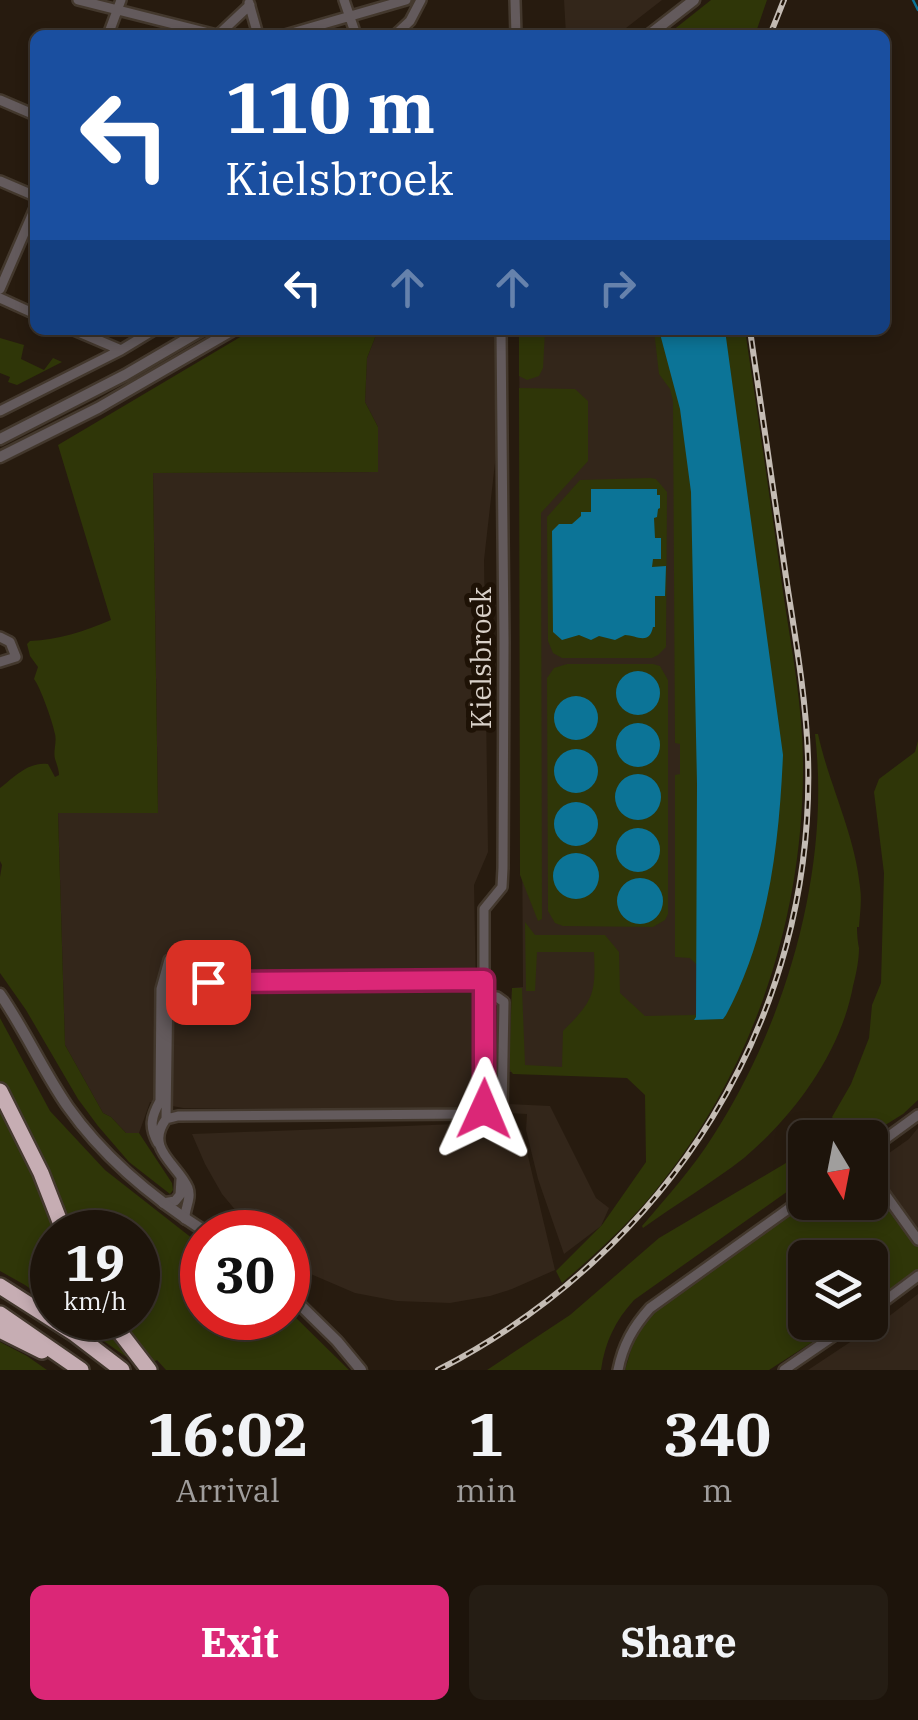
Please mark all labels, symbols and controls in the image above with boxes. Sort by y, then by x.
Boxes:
text: 110 m [225,61,435,152]
icon: left [60,70,190,200]
text: Kielsbroek [225,149,454,207]
icon: left [275,260,330,315]
icon: ahead [380,260,435,315]
icon: ahead [485,260,540,315]
icon: right [590,260,645,315]
street label: Kielsbroek [462,586,499,729]
pin [166,940,251,1025]
icon: arrive [181,955,236,1010]
position arrow [432,1057,536,1161]
north arrow [788,1120,888,1220]
map controls [788,1120,888,1340]
speed limit sign: 30 [180,1210,310,1340]
text: 19 [65,1230,125,1295]
button: layers [788,1240,888,1340]
text: km/h [63,1284,127,1317]
text: 16:02 [147,1394,309,1473]
text: 1 [468,1394,504,1473]
text: 340 [663,1394,771,1473]
text: Arrival [176,1469,280,1511]
text: min [456,1469,517,1511]
text: m [702,1469,733,1511]
button: Exit [30,1585,449,1700]
button: Share [469,1585,888,1700]

